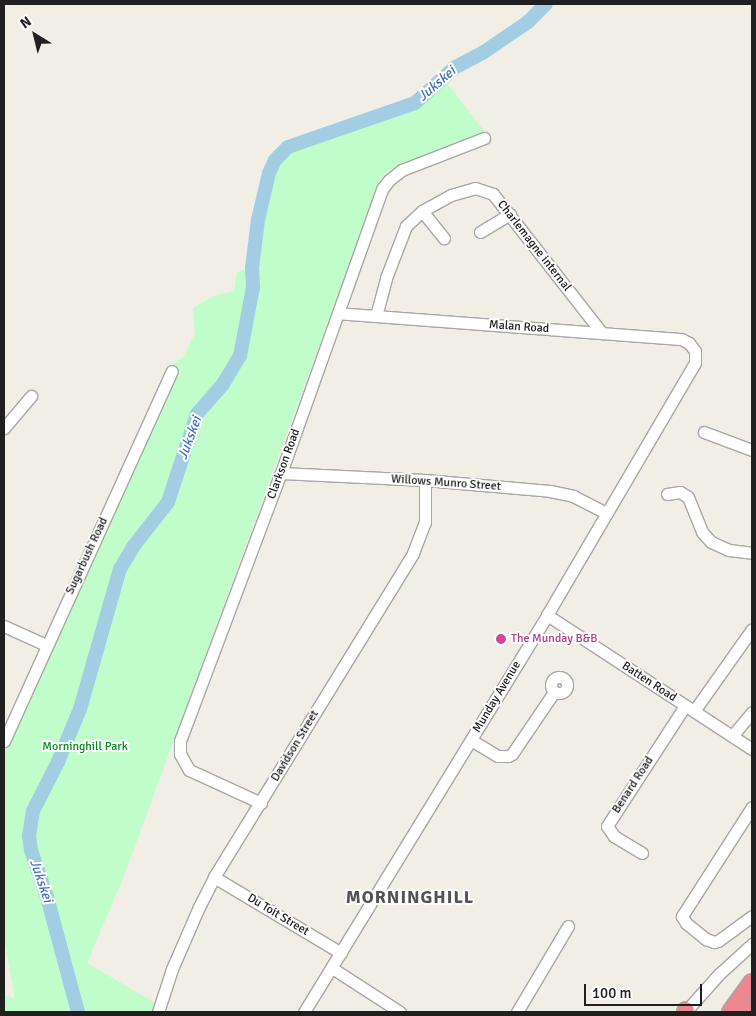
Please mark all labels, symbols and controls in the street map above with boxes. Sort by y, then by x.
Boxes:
north arrow [10,10,60,60]
text: N [17,13,35,32]
water label: Jukskei [415,63,459,105]
street label: Charlemagne internal [494,198,574,294]
street label: Malan Road [488,318,550,336]
water label: Jukskei [174,414,206,462]
street label: Clarkson Road [265,427,303,501]
street label: Willows Munro Street [391,472,501,494]
street label: Sugarbush Road [63,515,111,597]
place label: The Munday B&B [511,632,597,646]
marker: The Munday B&B [495,633,507,645]
street label: Munday Avenue [470,659,524,735]
street label: Batten Road [619,659,679,705]
street label: Davidson Street [268,708,322,784]
park label: Morninghill Park [42,740,128,754]
street label: Benard Road [609,754,657,816]
water label: Jukskei [26,857,56,905]
district label: MORNINGHILL [344,886,476,908]
street label: Du Toit Street [245,891,311,939]
scale bar [586,974,704,1006]
text: 100 m [592,984,632,1002]

